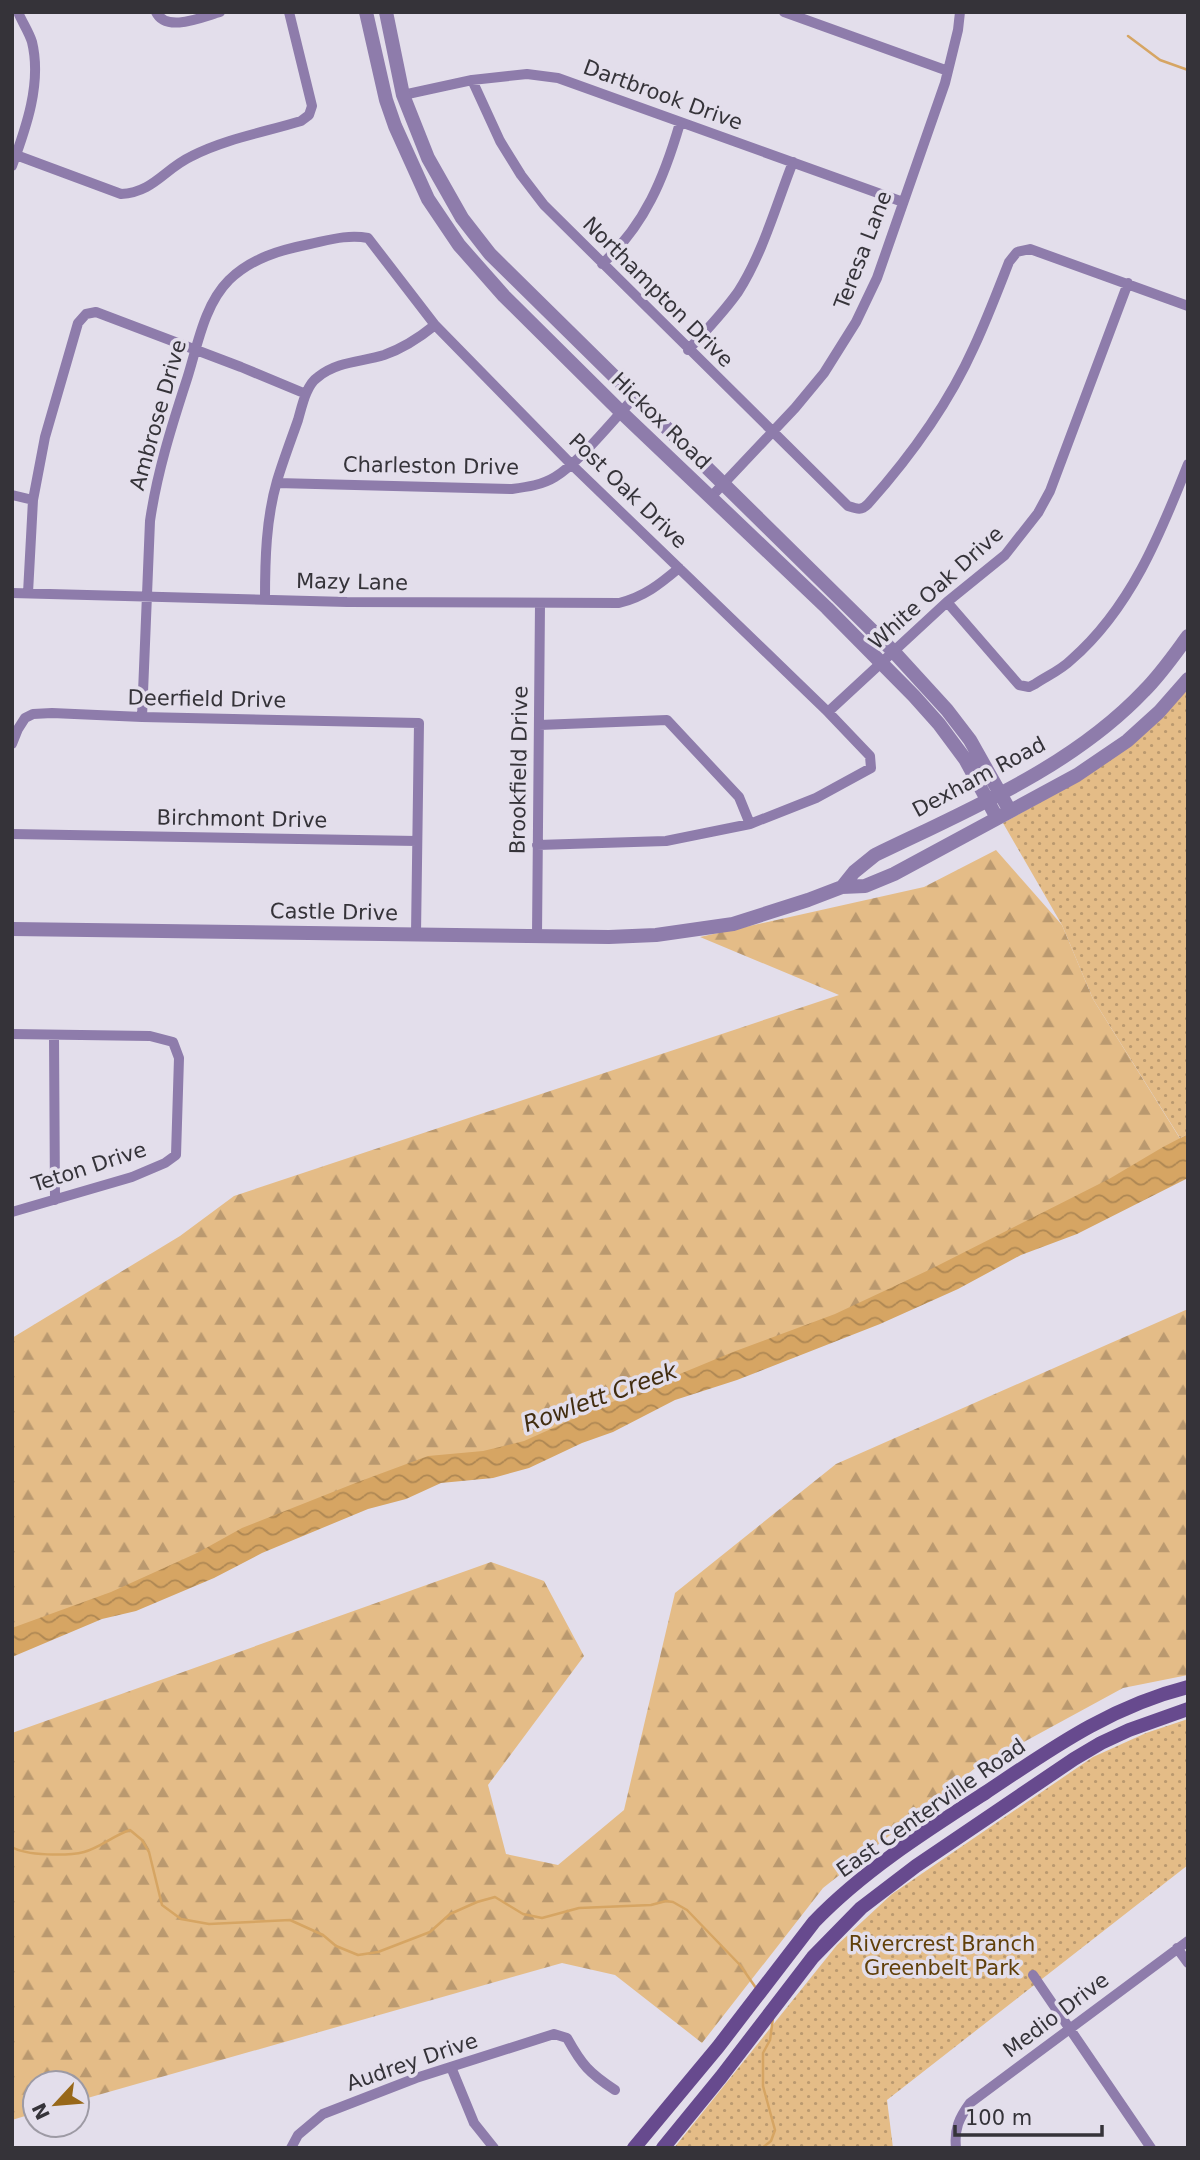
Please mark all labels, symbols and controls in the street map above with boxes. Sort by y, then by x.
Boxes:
street label: Dartbrook Drive [580,55,746,135]
street label: Teresa Lane [829,188,897,313]
street label: Northampton Drive [578,212,738,372]
street label: Ambrose Drive [125,337,191,493]
street label: Hickox Road [606,368,716,474]
street label: Post Oak Drive [564,429,692,553]
street label: Charleston Drive [343,452,519,480]
street label: White Oak Drive [864,522,1008,654]
street label: Mazy Lane [296,569,408,595]
street label: Deerfield Drive [127,686,287,712]
street label: Brookfield Drive [506,686,532,854]
street label: Dexham Road [908,732,1050,822]
street label: Birchmont Drive [156,806,328,832]
street label: Castle Drive [270,899,398,925]
street label: Teton Drive [28,1137,149,1197]
water label: Rowlett Creek [519,1357,682,1437]
street label: East Centerville Road [832,1734,1030,1882]
park label: Rivercrest Branch Greenbelt Park [849,1932,1035,1980]
street label: Medio Drive [999,1968,1113,2062]
street label: Audrey Drive [343,2028,481,2096]
north arrow [21,2069,91,2139]
scale bar [955,2094,1102,2138]
text: N [27,2099,54,2123]
text: 100 m [965,2106,1032,2130]

